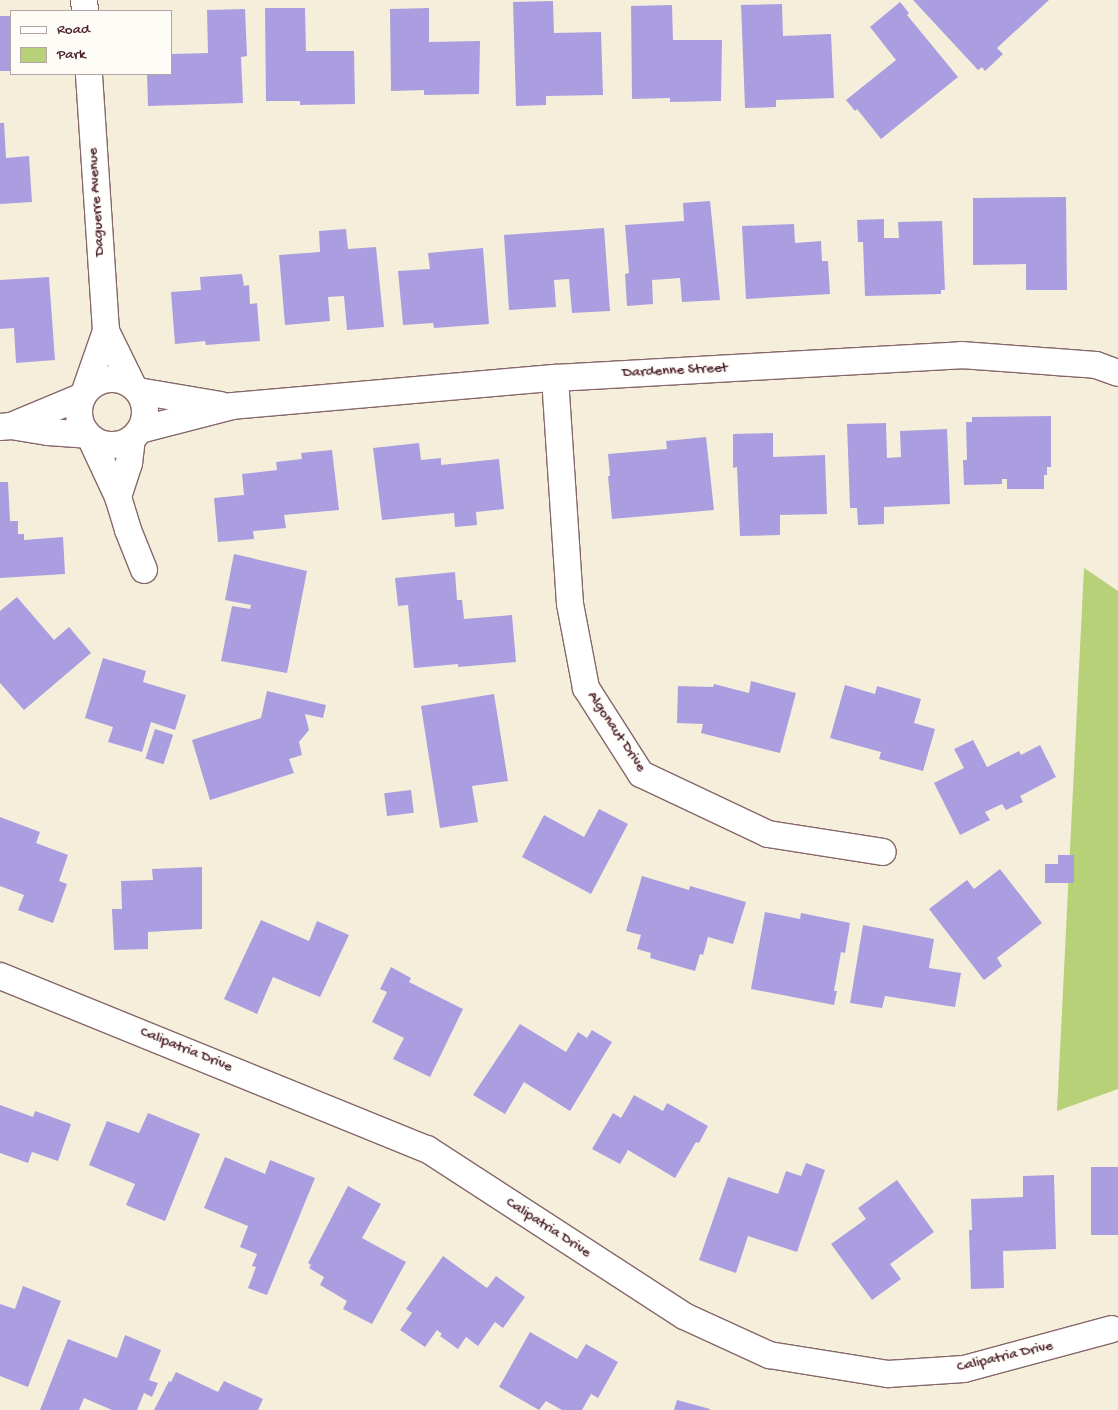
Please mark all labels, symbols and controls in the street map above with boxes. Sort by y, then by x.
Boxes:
legend [10,10,172,75]
text: Road [57,21,90,39]
text: Park [57,46,86,64]
street label: Daguerre Avenue [84,147,110,257]
street label: Dardenne Street [622,359,728,383]
street label: Algonaut Drive [582,688,650,776]
street label: Calipatria Drive [137,1023,235,1077]
street label: Calipatria Drive [502,1194,594,1262]
street label: Calipatria Drive [955,1337,1055,1377]

